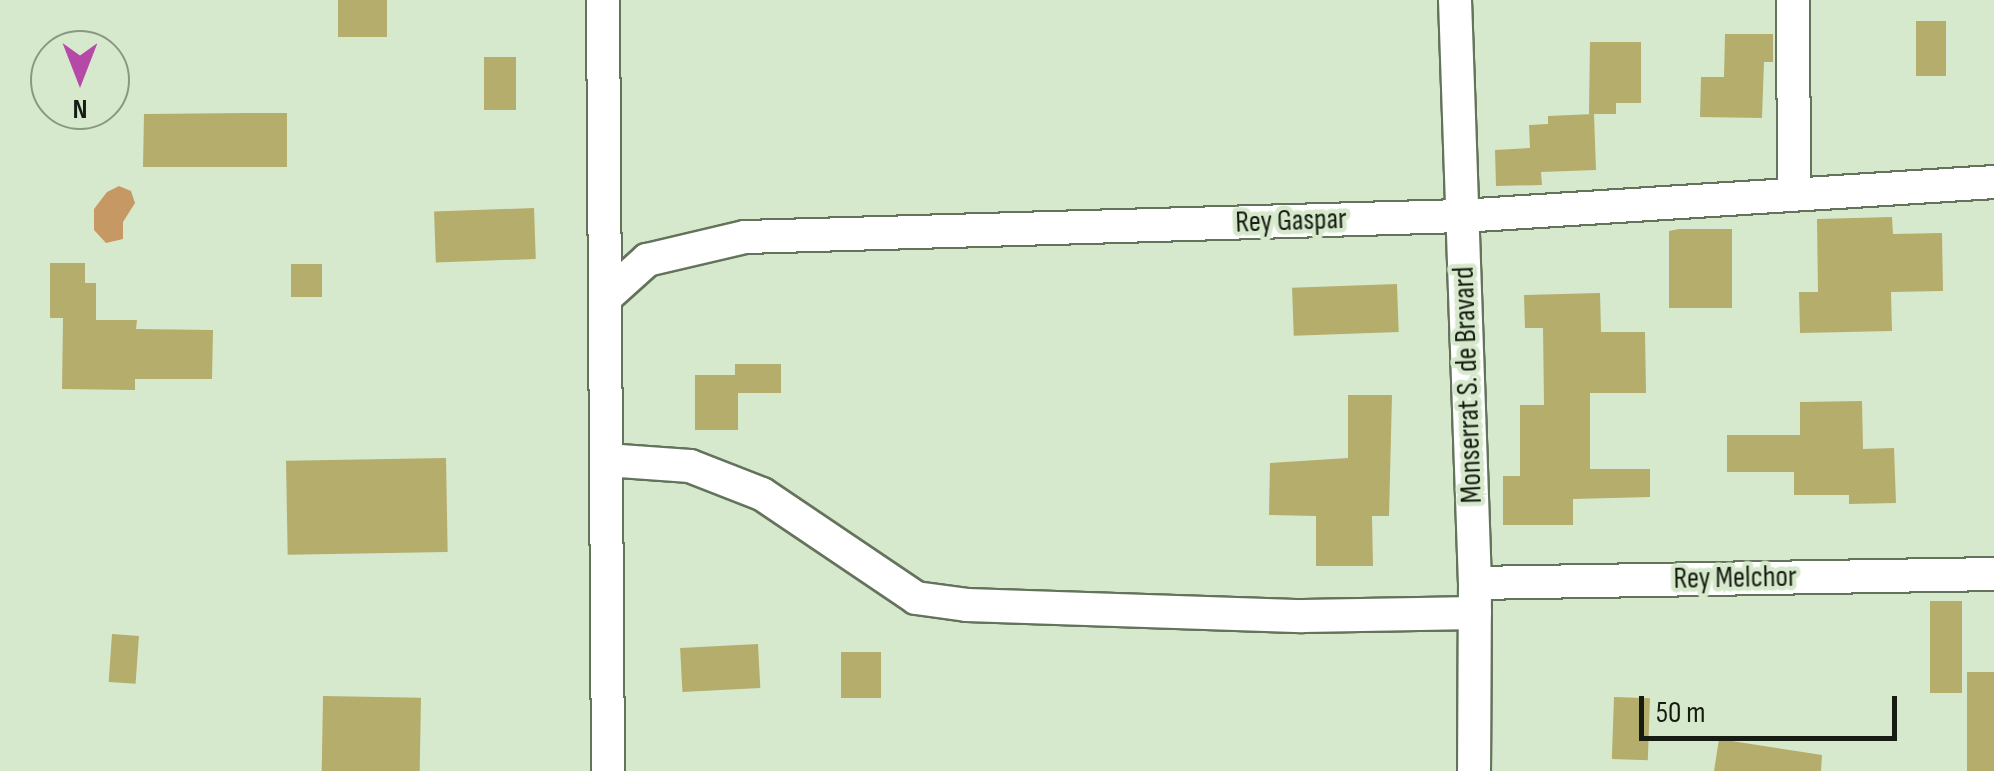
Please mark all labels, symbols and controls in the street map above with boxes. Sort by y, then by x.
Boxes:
north arrow [30,30,130,130]
text: N [73,92,87,125]
street label: Rey Gaspar [1235,201,1347,241]
street label: Monserrat S. de Bravard [1446,266,1490,504]
street label: Rey Melchor [1673,559,1797,597]
scale bar [1644,676,1902,738]
text: 50 m [1656,695,1705,731]

